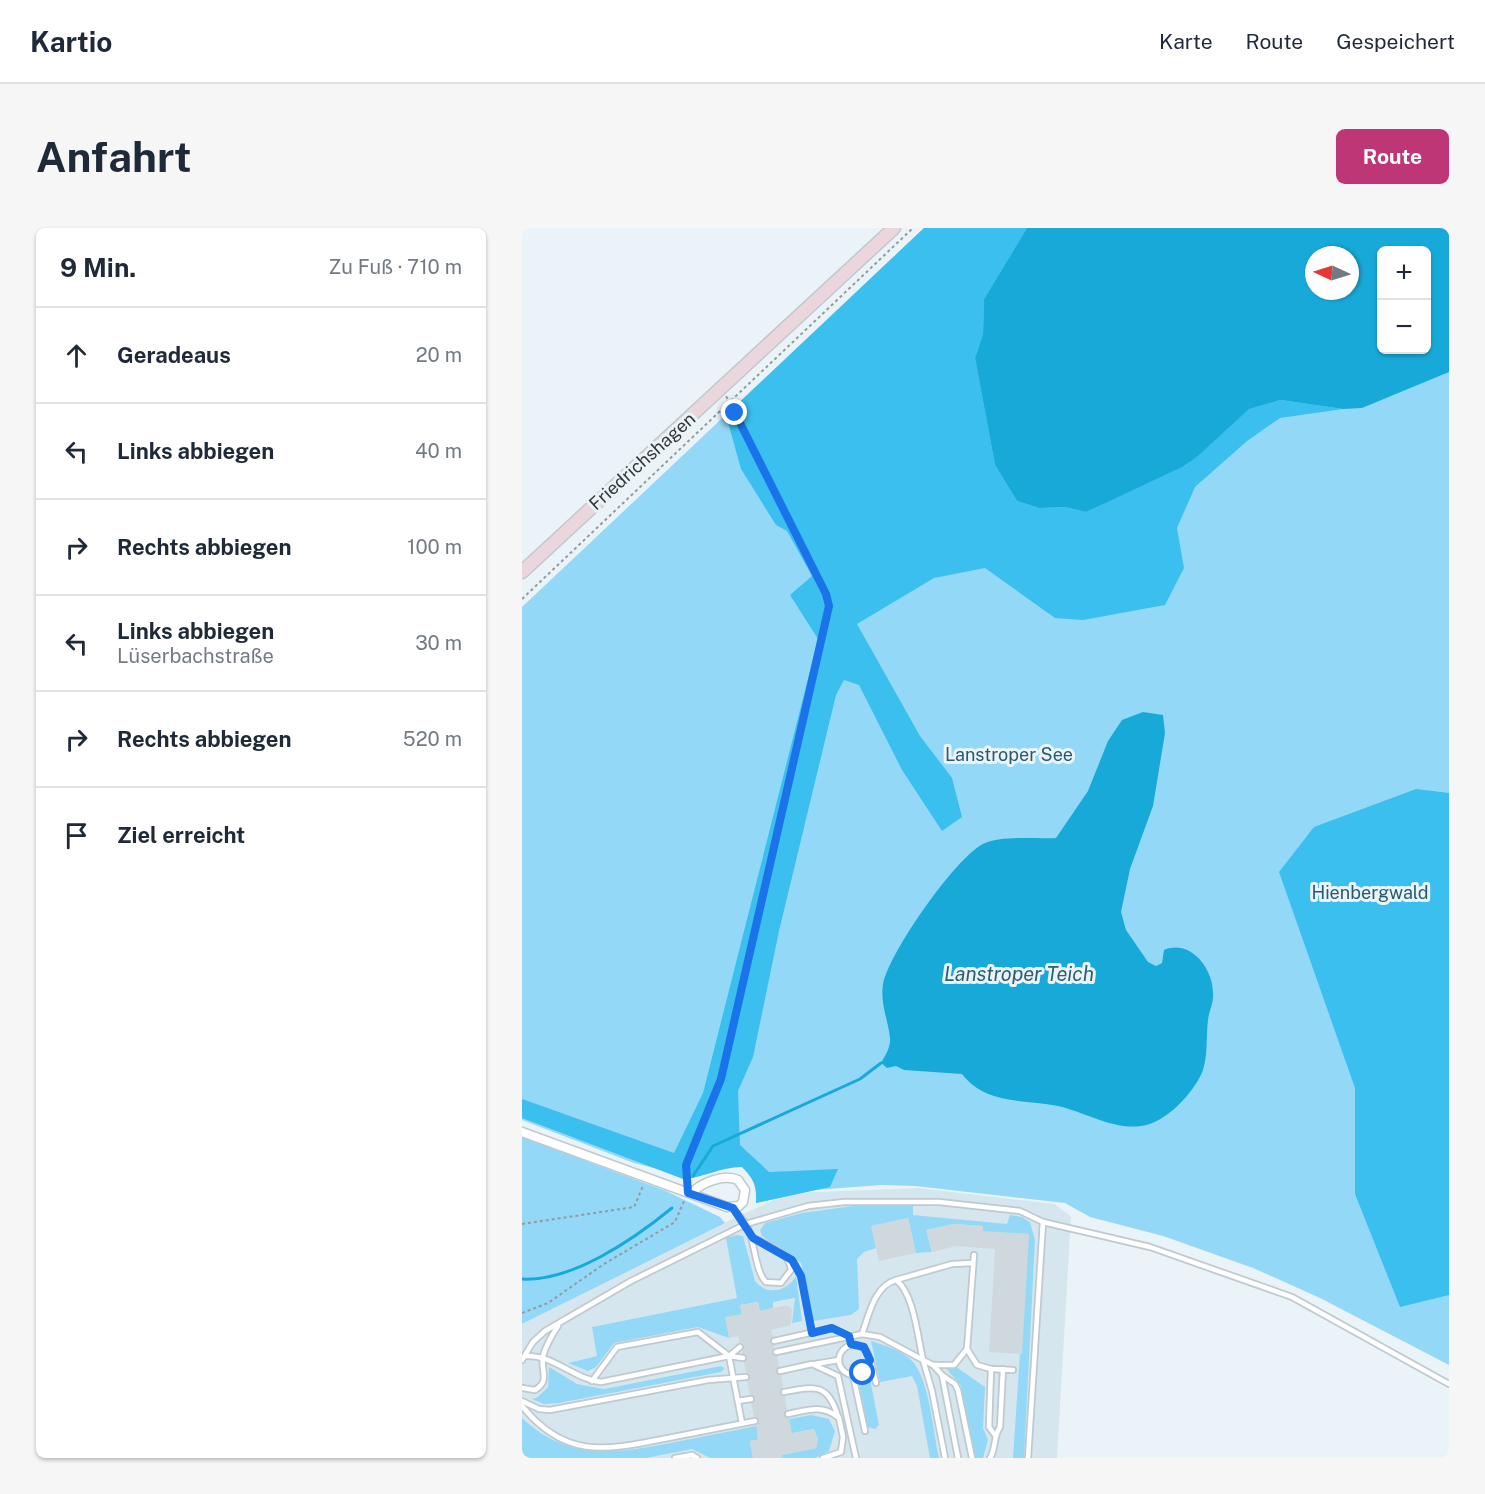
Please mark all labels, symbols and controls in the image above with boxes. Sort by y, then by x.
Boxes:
text: Kartio [30,25,112,58]
text: Karte [1159,29,1213,54]
text: Route [1246,29,1303,54]
text: Gespeichert [1336,29,1455,54]
button: Route [1336,129,1449,184]
text: Anfahrt [36,132,192,181]
north arrow [1305,246,1359,300]
map controls [1377,246,1431,354]
button: + [1377,246,1431,300]
text: 9 Min. [60,252,136,283]
text: Zu Fuß · 710 m [329,255,462,279]
button: − [1377,300,1431,354]
icon: ahead [60,339,93,372]
text: Geradeaus [117,342,231,368]
text: 20 m [416,343,462,367]
route end [721,399,747,425]
street label: Friedrichshagen [585,408,699,514]
icon: left [60,435,93,468]
text: Links abbiegen [117,438,274,464]
text: 40 m [415,439,462,463]
icon: right [60,531,93,564]
text: Rechts abbiegen [117,534,292,560]
text: 100 m [407,535,462,559]
text: Links abbiegen [117,618,274,644]
icon: left [60,627,93,660]
text: 30 m [415,631,462,655]
text: Lüserbachstraße [117,644,274,668]
icon: right [60,723,93,756]
text: Rechts abbiegen [117,726,292,752]
text: 520 m [403,727,462,751]
park label: Lanstroper See [945,744,1073,765]
icon: arrive [60,819,93,852]
text: Ziel erreicht [117,822,245,848]
park label: Hienbergwald [1311,882,1429,903]
water label: Lanstroper Teich [944,962,1094,986]
route start [849,1359,875,1385]

